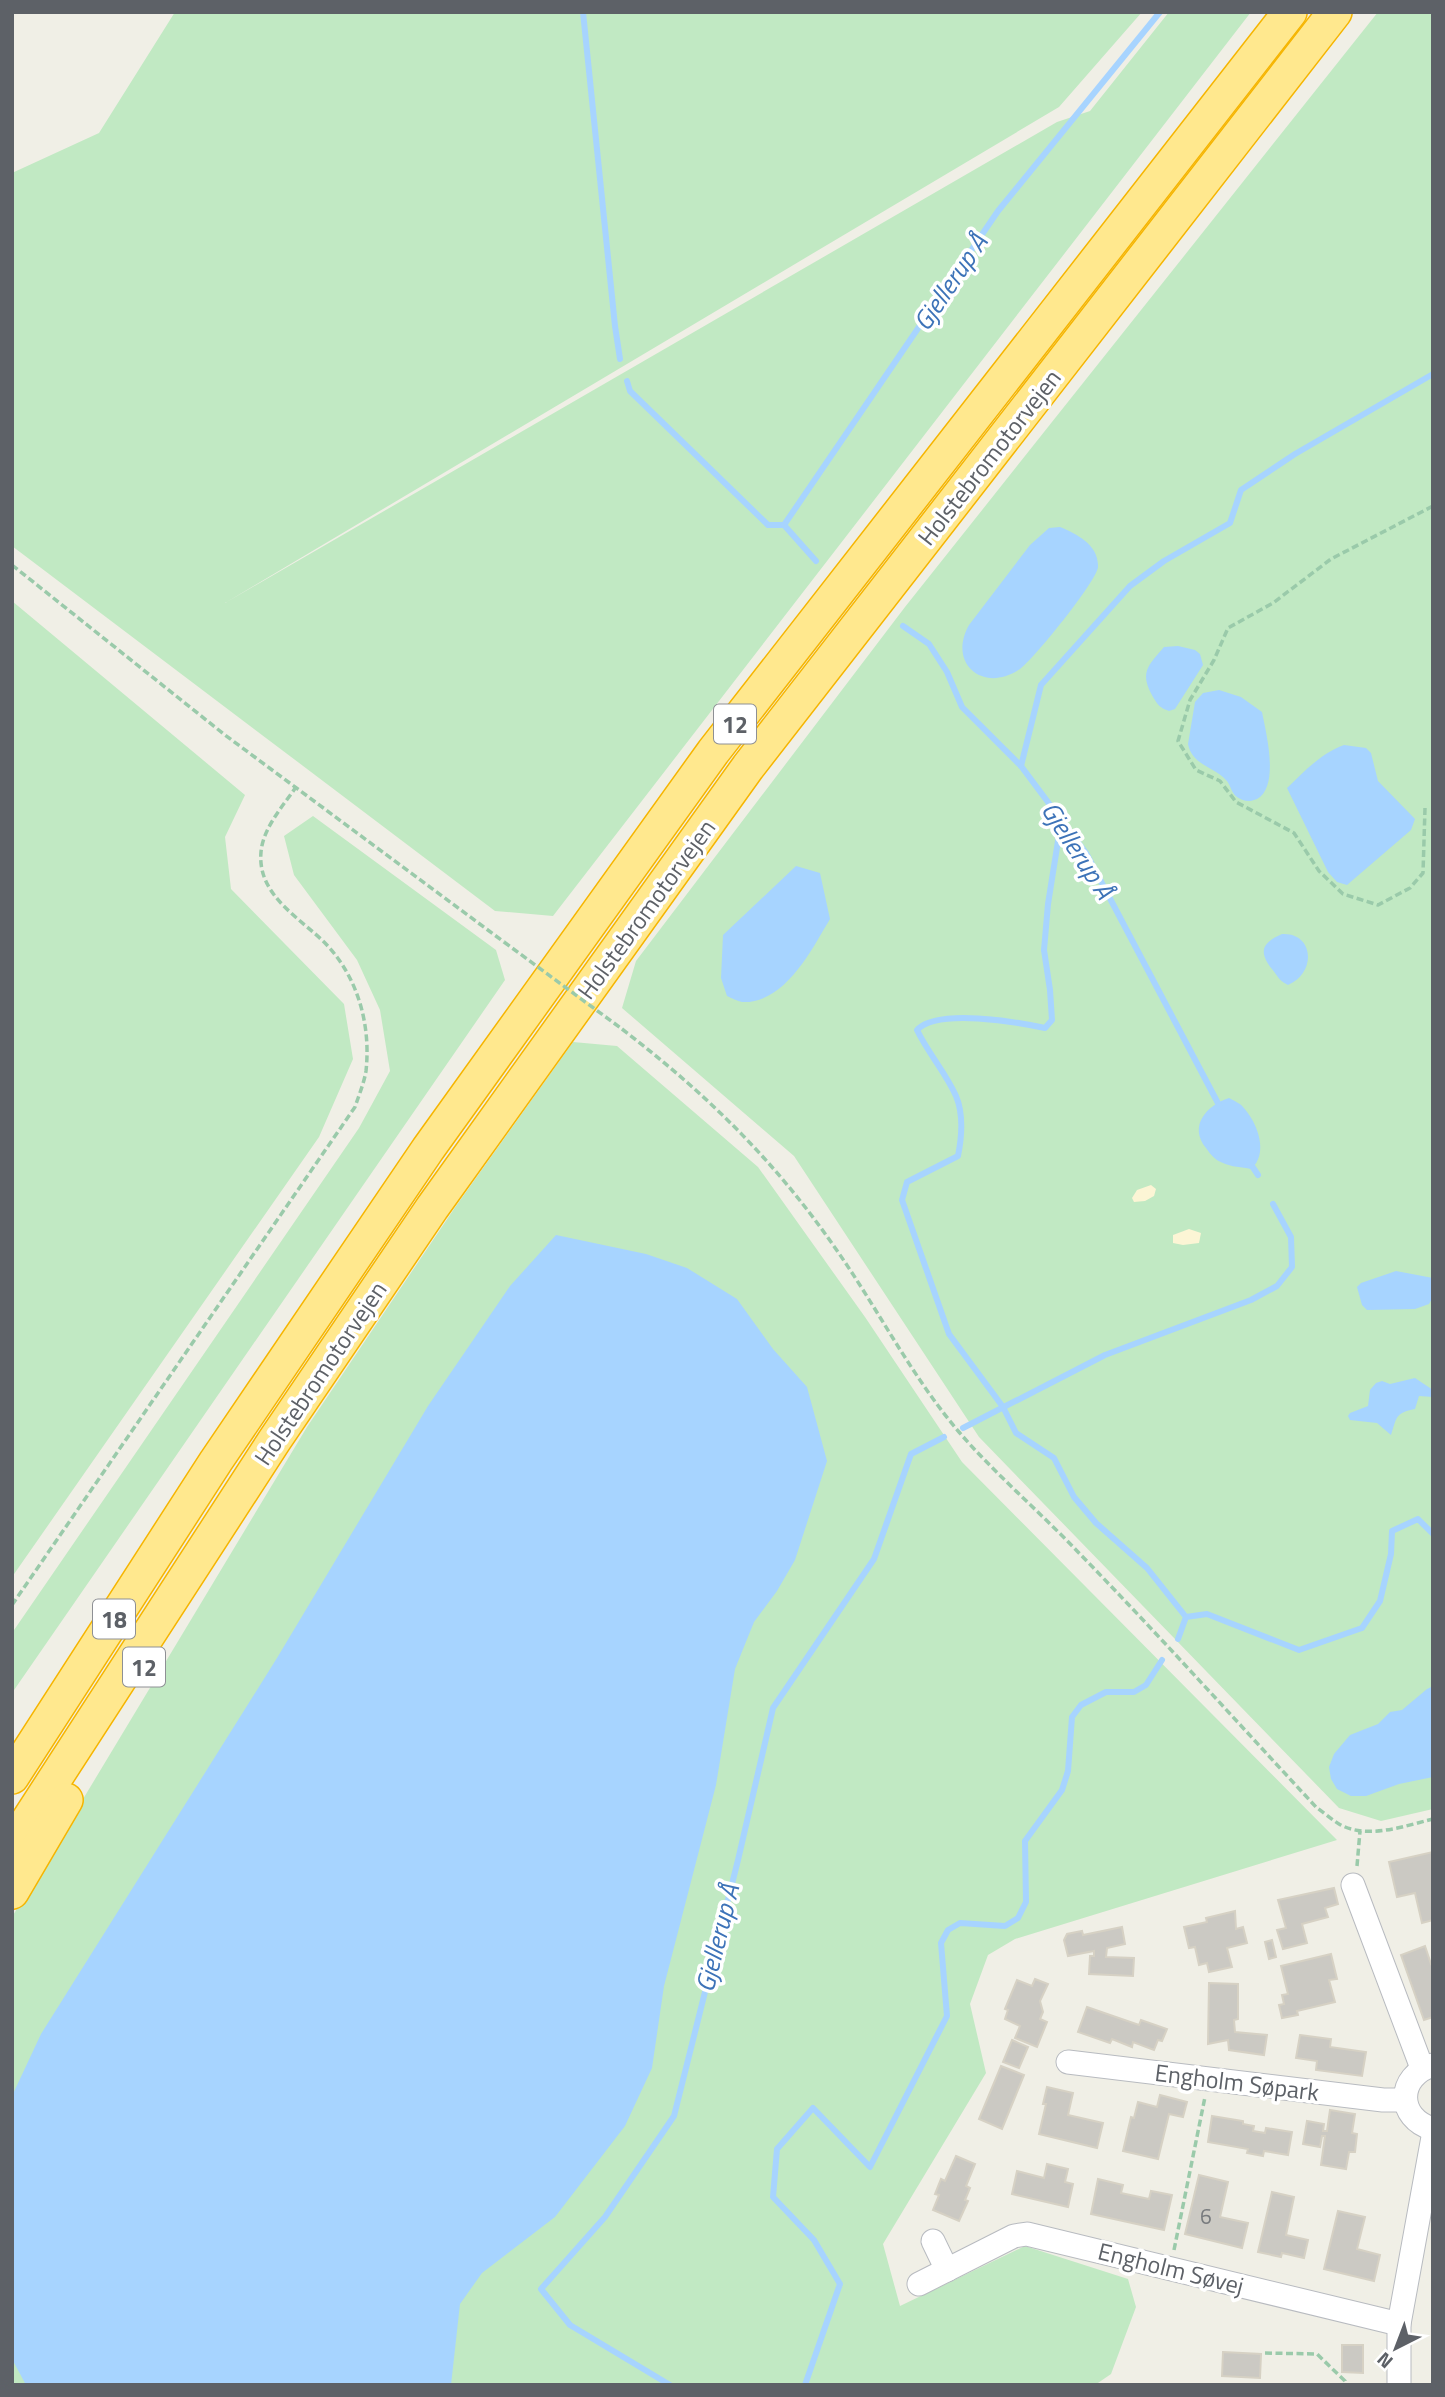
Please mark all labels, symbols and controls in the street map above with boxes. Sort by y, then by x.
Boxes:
water label: Gjellerup Å [903,225,997,338]
street label: Holstebromotorvejen [909,361,1069,553]
road number: 12 [714,704,756,744]
water label: Gjellerup Å [1032,793,1125,907]
street label: Holstebromotorvejen [568,811,724,1007]
street label: Holstebromotorvejen [245,1274,395,1472]
road number: 18 [93,1600,135,1638]
road number: 12 [123,1648,165,1686]
water label: Gjellerup Å [685,1879,749,1996]
street label: Engholm Søpark [1153,2054,1322,2110]
house number: 6 [1200,2200,1212,2232]
street label: Engholm Søvej [1094,2232,1248,2304]
north arrow [1361,2313,1431,2383]
text: N [1370,2346,1399,2376]

